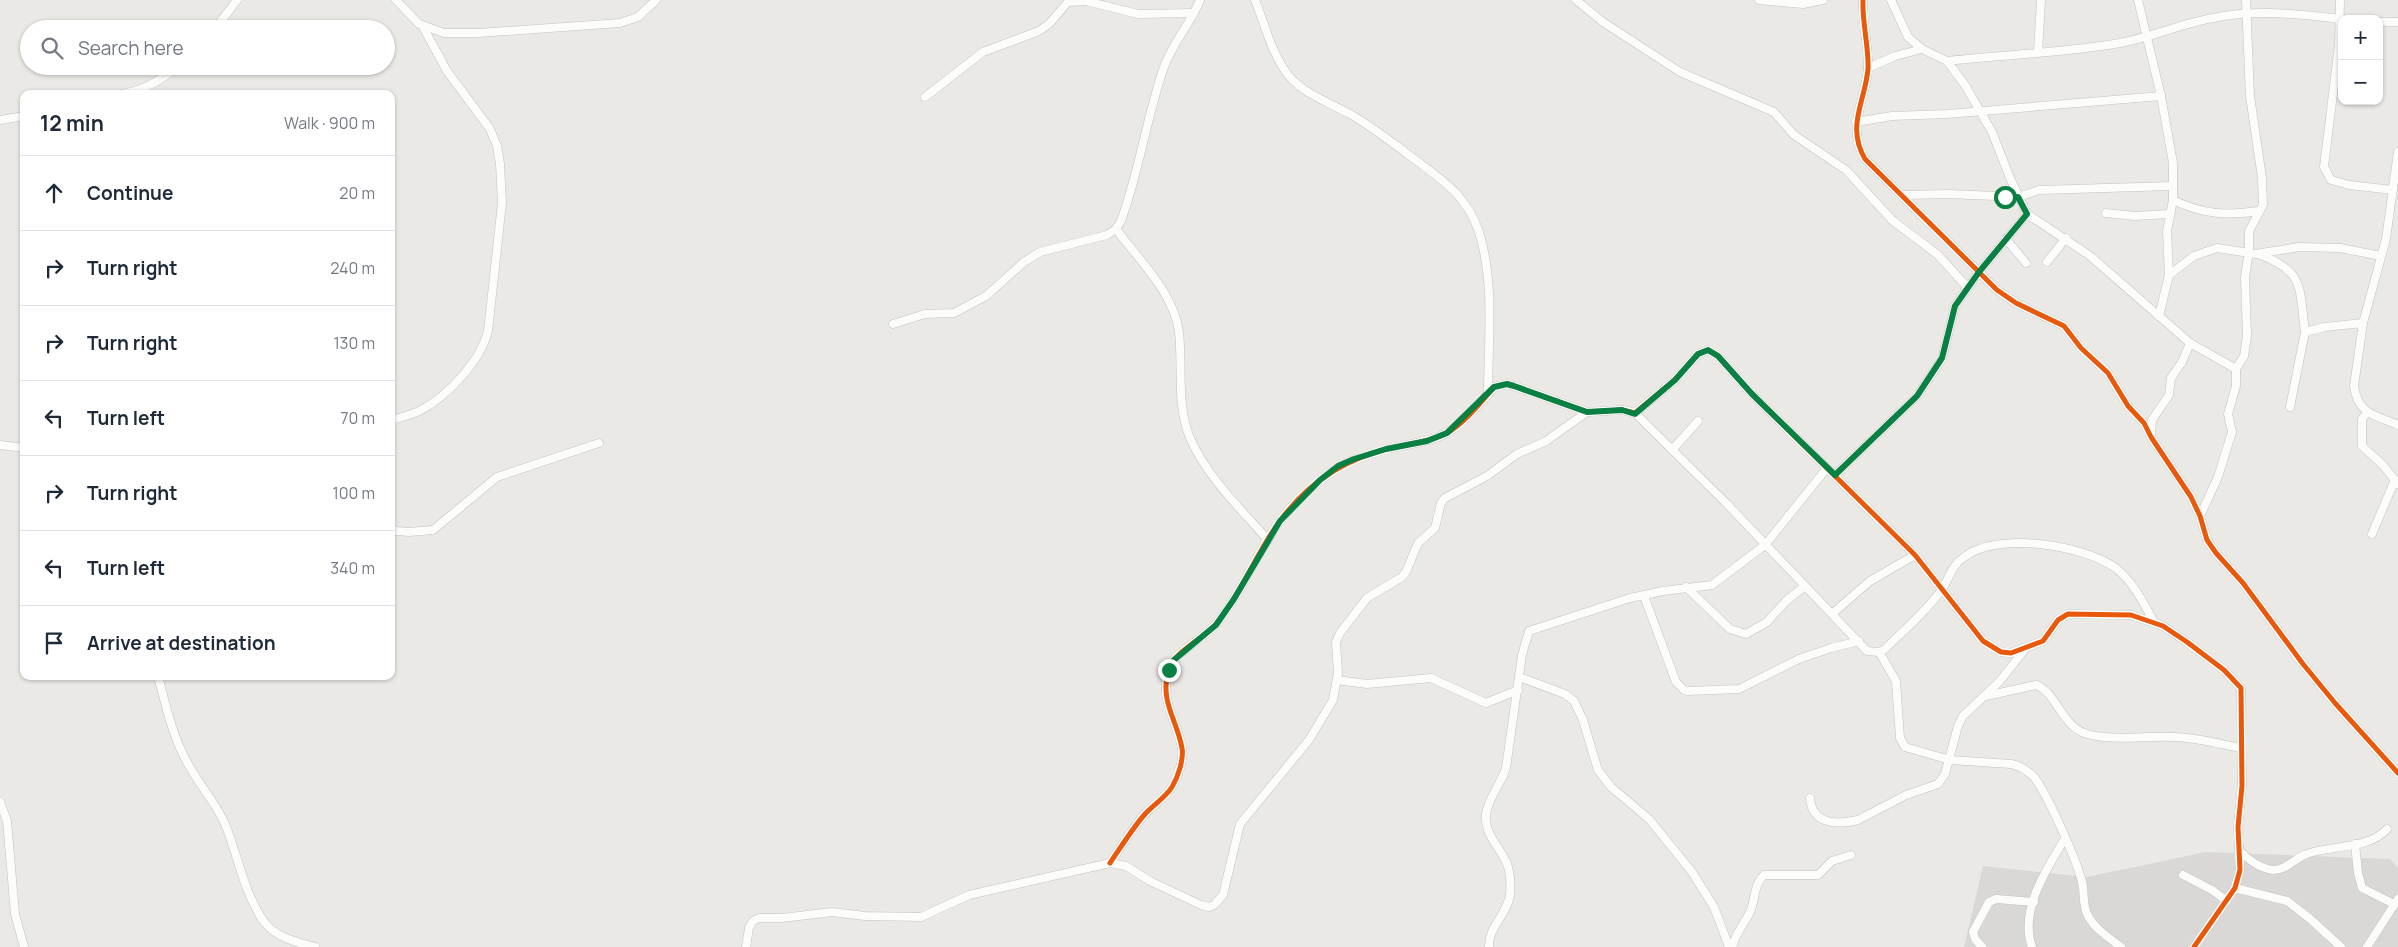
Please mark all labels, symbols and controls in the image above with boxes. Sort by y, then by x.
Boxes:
map controls [2338,15,2383,105]
button: + [2338,15,2383,60]
search box [20,20,395,75]
icon: search [38,34,66,62]
text: Search here [78,35,184,61]
button: − [2338,60,2383,105]
text: 12 min [40,109,104,137]
text: Walk · 900 m [284,112,375,134]
icon: ahead [40,179,68,207]
text: Continue [87,180,173,206]
text: 20 m [339,182,375,204]
route start [1994,186,2017,209]
icon: right [40,254,68,282]
text: Turn right [87,255,177,281]
text: 240 m [330,257,375,279]
icon: right [40,329,68,357]
text: Turn right [87,330,177,356]
text: 130 m [333,332,375,354]
icon: left [40,404,68,432]
text: Turn left [87,405,165,431]
text: 70 m [340,407,375,429]
icon: right [40,479,68,507]
text: Turn right [87,480,177,506]
text: 100 m [332,482,375,504]
icon: left [40,554,68,582]
text: Turn left [87,555,165,581]
text: 340 m [330,557,375,579]
icon: arrive [40,629,68,657]
text: Arrive at destination [87,630,276,656]
route end [1158,659,1181,682]

